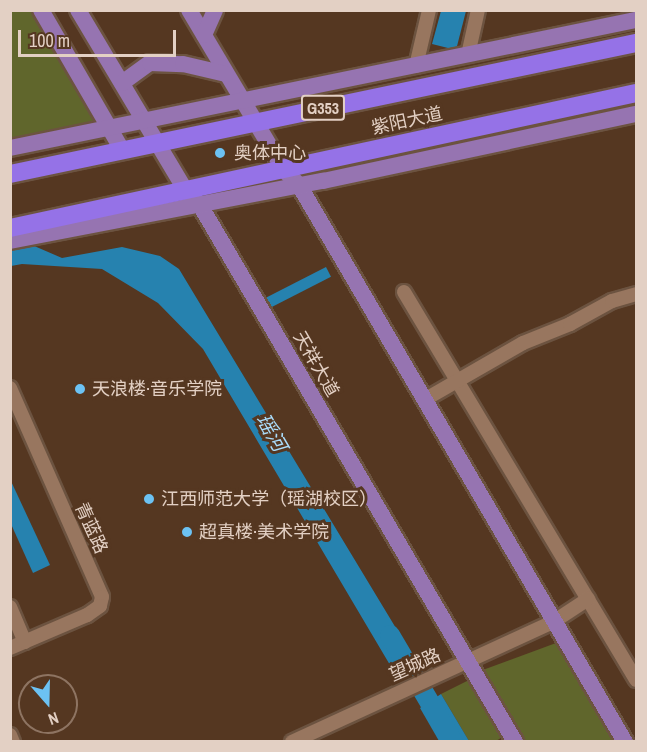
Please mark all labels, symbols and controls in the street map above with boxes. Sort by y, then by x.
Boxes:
scale bar [21,18,178,56]
text: 100 m [29,28,70,53]
road number: G353 [300,95,346,121]
street label: 紫阳大道 [370,103,444,139]
place label: 奥体中心 [234,142,306,164]
marker: 奥体中心 [211,144,229,162]
street label: 天祥大道 [289,327,343,401]
place label: 天浪楼·音乐学院 [92,378,222,400]
marker: 天浪楼·音乐学院 [73,382,87,396]
water label: 瑶河 [252,409,292,455]
place label: 江西师范大学（瑶湖校区） [161,488,377,510]
marker: 江西师范大学（瑶湖校区） [142,492,156,506]
street label: 青蓝路 [70,499,112,557]
place label: 超真楼·美术学院 [199,521,329,543]
marker: 超真楼·美术学院 [180,525,194,539]
street label: 望城路 [386,644,444,686]
north arrow [18,674,78,734]
text: N [45,707,62,731]

